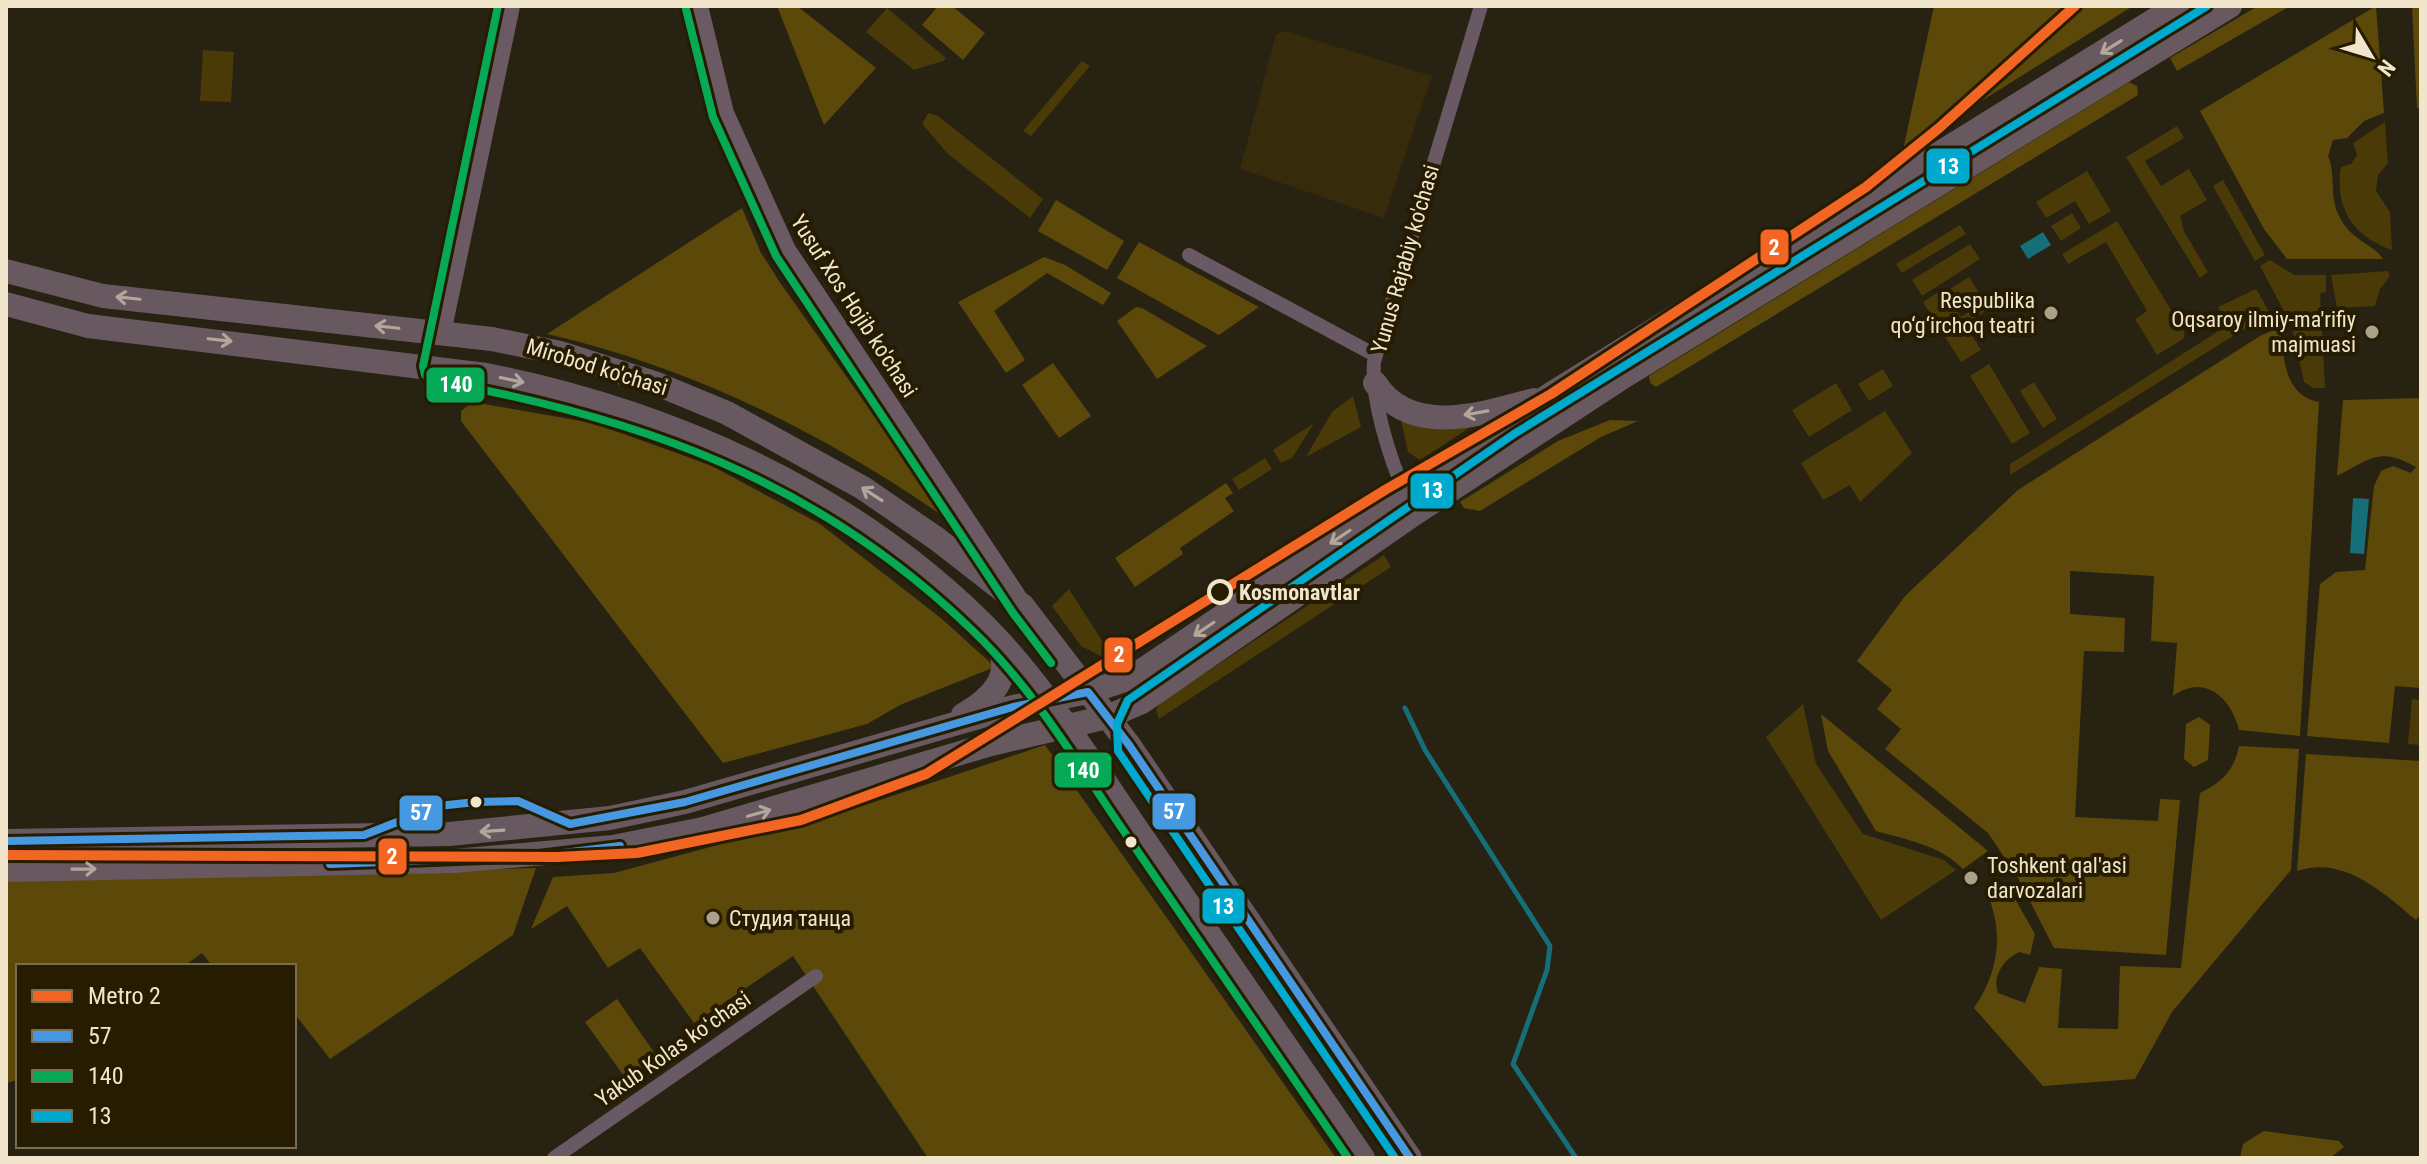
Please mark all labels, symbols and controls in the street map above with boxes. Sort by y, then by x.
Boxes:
north arrow [2331,16,2411,96]
one-way arrow [2100,39,2122,56]
text: N [2372,55,2400,81]
line badge: 13 [1925,147,1971,185]
text: 13 [1937,154,1959,179]
street label: Yunus Rajabiy ko'chasi [1366,162,1444,356]
street label: Yusuf Xos Hojib ko'chasi [786,210,922,402]
line badge: 2 [1759,228,1790,266]
text: 2 [1768,235,1780,260]
place label: Respublika qo‘g‘irchoq teatri [1891,288,2035,338]
one-way arrow [115,291,142,306]
marker: Respublika qo‘g‘irchoq teatri [2042,304,2060,322]
place label: Oqsaroy ilmiy-ma'rifiy majmuasi [2171,307,2356,357]
one-way arrow [374,320,400,335]
marker: Oqsaroy ilmiy-ma'rifiy majmuasi [2363,323,2381,341]
one-way arrow [206,333,233,348]
street label: Mirobod ko'chasi [523,334,671,400]
line badge: 140 [425,366,486,404]
text: 140 [439,372,473,397]
one-way arrow [498,374,524,389]
one-way arrow [1464,406,1489,421]
line badge: 13 [1409,472,1455,510]
text: 13 [1421,478,1443,503]
one-way arrow [862,486,884,503]
one-way arrow [1329,529,1352,545]
marker: Kosmonavtlar [1208,580,1232,604]
place label: Kosmonavtlar [1239,580,1360,605]
one-way arrow [1193,621,1216,637]
line badge: 2 [1103,636,1134,674]
text: 2 [1113,642,1125,667]
line badge: 140 [1053,751,1113,789]
text: 140 [1066,758,1100,783]
line badge: 57 [1151,792,1197,831]
line badge: 57 [398,794,444,832]
unlabelled marker [468,794,484,810]
text: 57 [1163,799,1185,824]
text: 57 [410,800,432,825]
one-way arrow [746,804,771,819]
one-way arrow [479,824,506,839]
unlabelled marker [1123,834,1139,850]
line badge: 2 [377,837,408,876]
text: 2 [386,844,398,869]
place label: Toshkent qal'asi darvozalari [1987,853,2127,903]
one-way arrow [70,861,97,877]
marker: Toshkent qal'asi darvozalari [1962,869,1980,887]
line badge: 13 [1201,887,1246,925]
text: 13 [1212,894,1234,919]
place label: Студия танца [729,906,851,931]
marker: Студия танца [704,909,722,927]
legend [16,964,296,1148]
text: Metro 2 [88,982,161,1010]
street label: Yakub Kolas koʻchasi [591,986,755,1112]
text: 57 [88,1022,112,1050]
text: 140 [88,1062,124,1090]
text: 13 [88,1102,112,1130]

